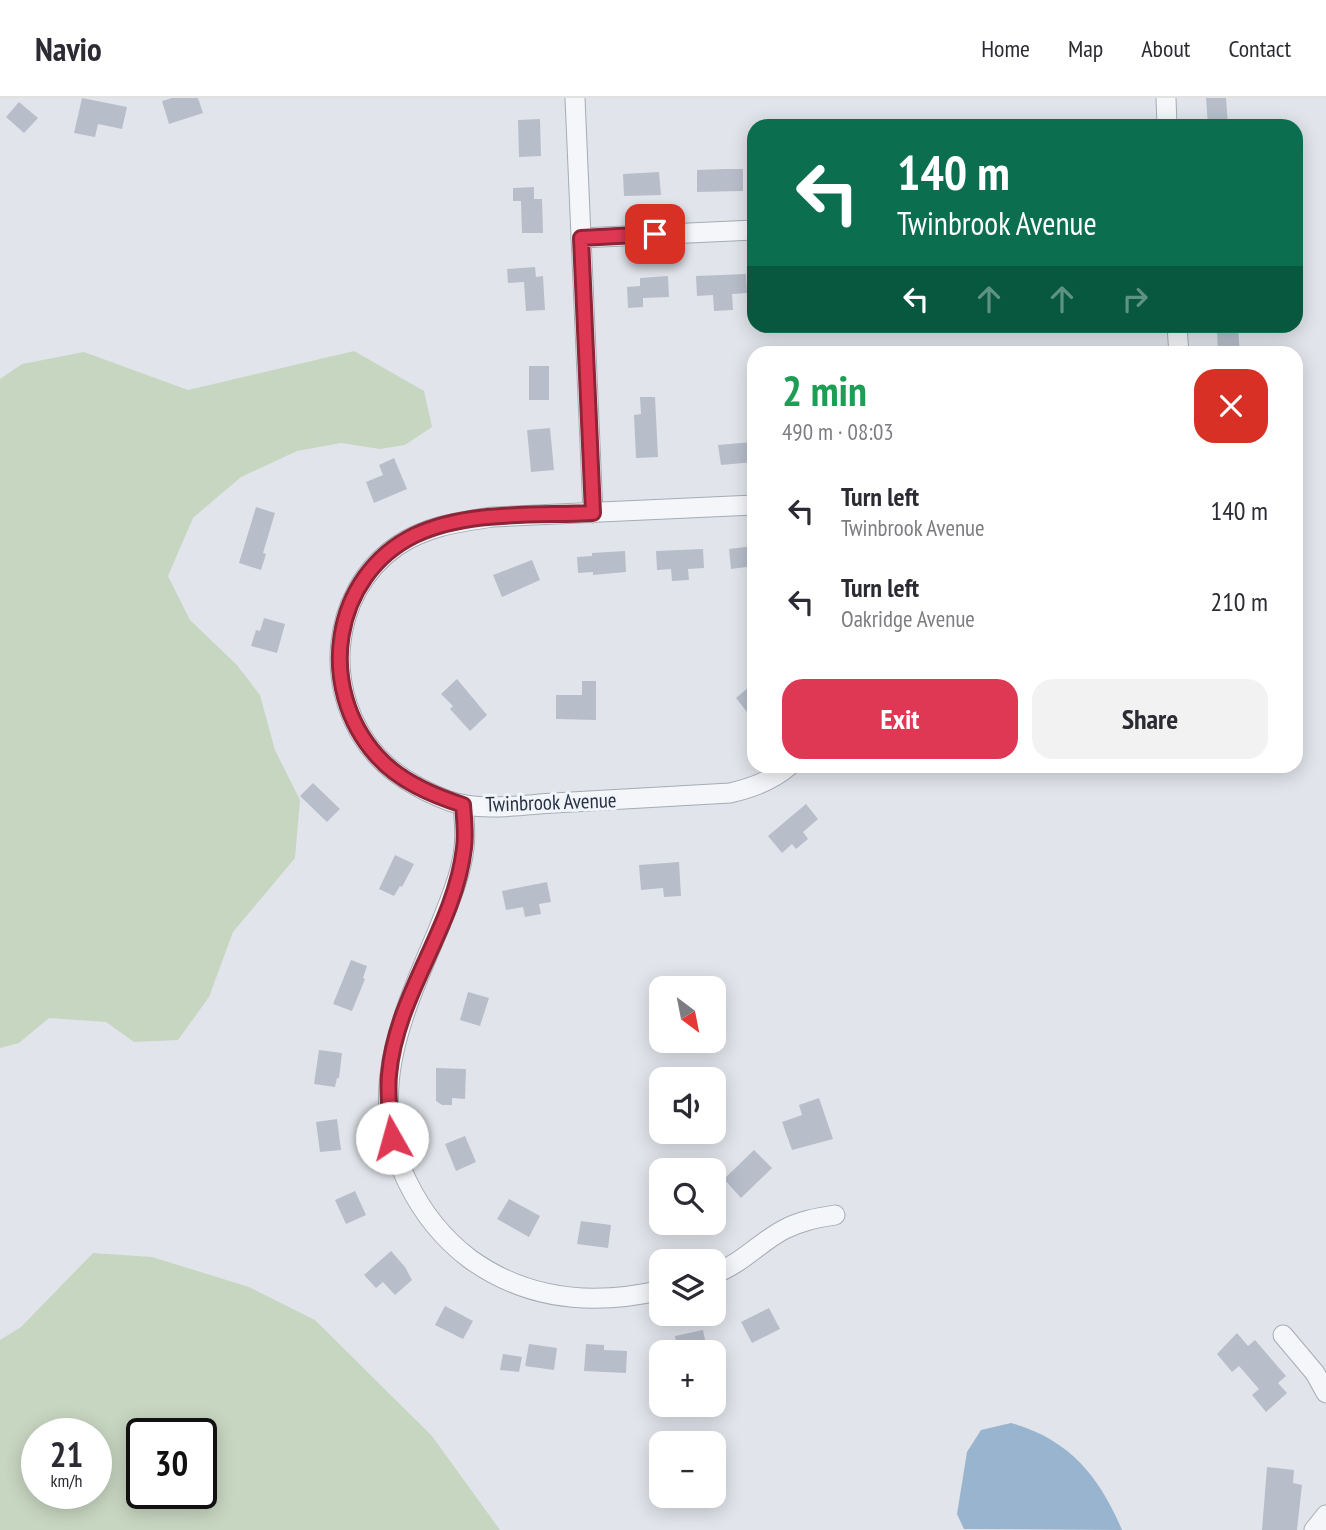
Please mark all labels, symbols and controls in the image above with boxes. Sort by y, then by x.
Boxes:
text: Navio [35,27,102,70]
text: Home [981,33,1030,64]
text: Map [1068,33,1103,64]
text: About [1141,33,1190,64]
text: Contact [1228,33,1291,64]
text: 140 m [897,140,1010,204]
icon: left [782,147,873,238]
text: Twinbrook Avenue [897,202,1097,244]
pin [625,204,685,264]
icon: arrive [636,215,674,253]
icon: left [897,280,935,318]
icon: ahead [970,280,1008,318]
icon: ahead [1043,280,1081,318]
icon: right [1116,280,1154,318]
text: 2 min [782,363,867,418]
button: close [1194,369,1268,443]
text: 490 m · 08:03 [782,417,894,446]
text: Turn left [841,480,919,513]
icon: left [782,492,820,530]
text: 140 m [1210,494,1268,527]
text: Twinbrook Avenue [841,513,985,542]
text: Turn left [841,571,919,604]
icon: left [782,583,820,621]
text: 210 m [1210,585,1268,618]
text: Oakridge Avenue [841,604,975,633]
button: Exit [782,679,1018,759]
button: Share [1032,679,1268,759]
street label: Twinbrook Avenue [485,786,617,818]
north arrow [649,976,726,1054]
map controls [649,976,726,1508]
button: sound [649,1067,726,1144]
position arrow [355,1101,429,1175]
button: search [649,1158,726,1235]
button: layers [649,1249,726,1326]
button: + [649,1340,726,1417]
speed limit sign: 30 [126,1418,217,1509]
text: 21 [50,1431,83,1477]
button: − [649,1431,726,1508]
text: km/h [51,1469,82,1492]

